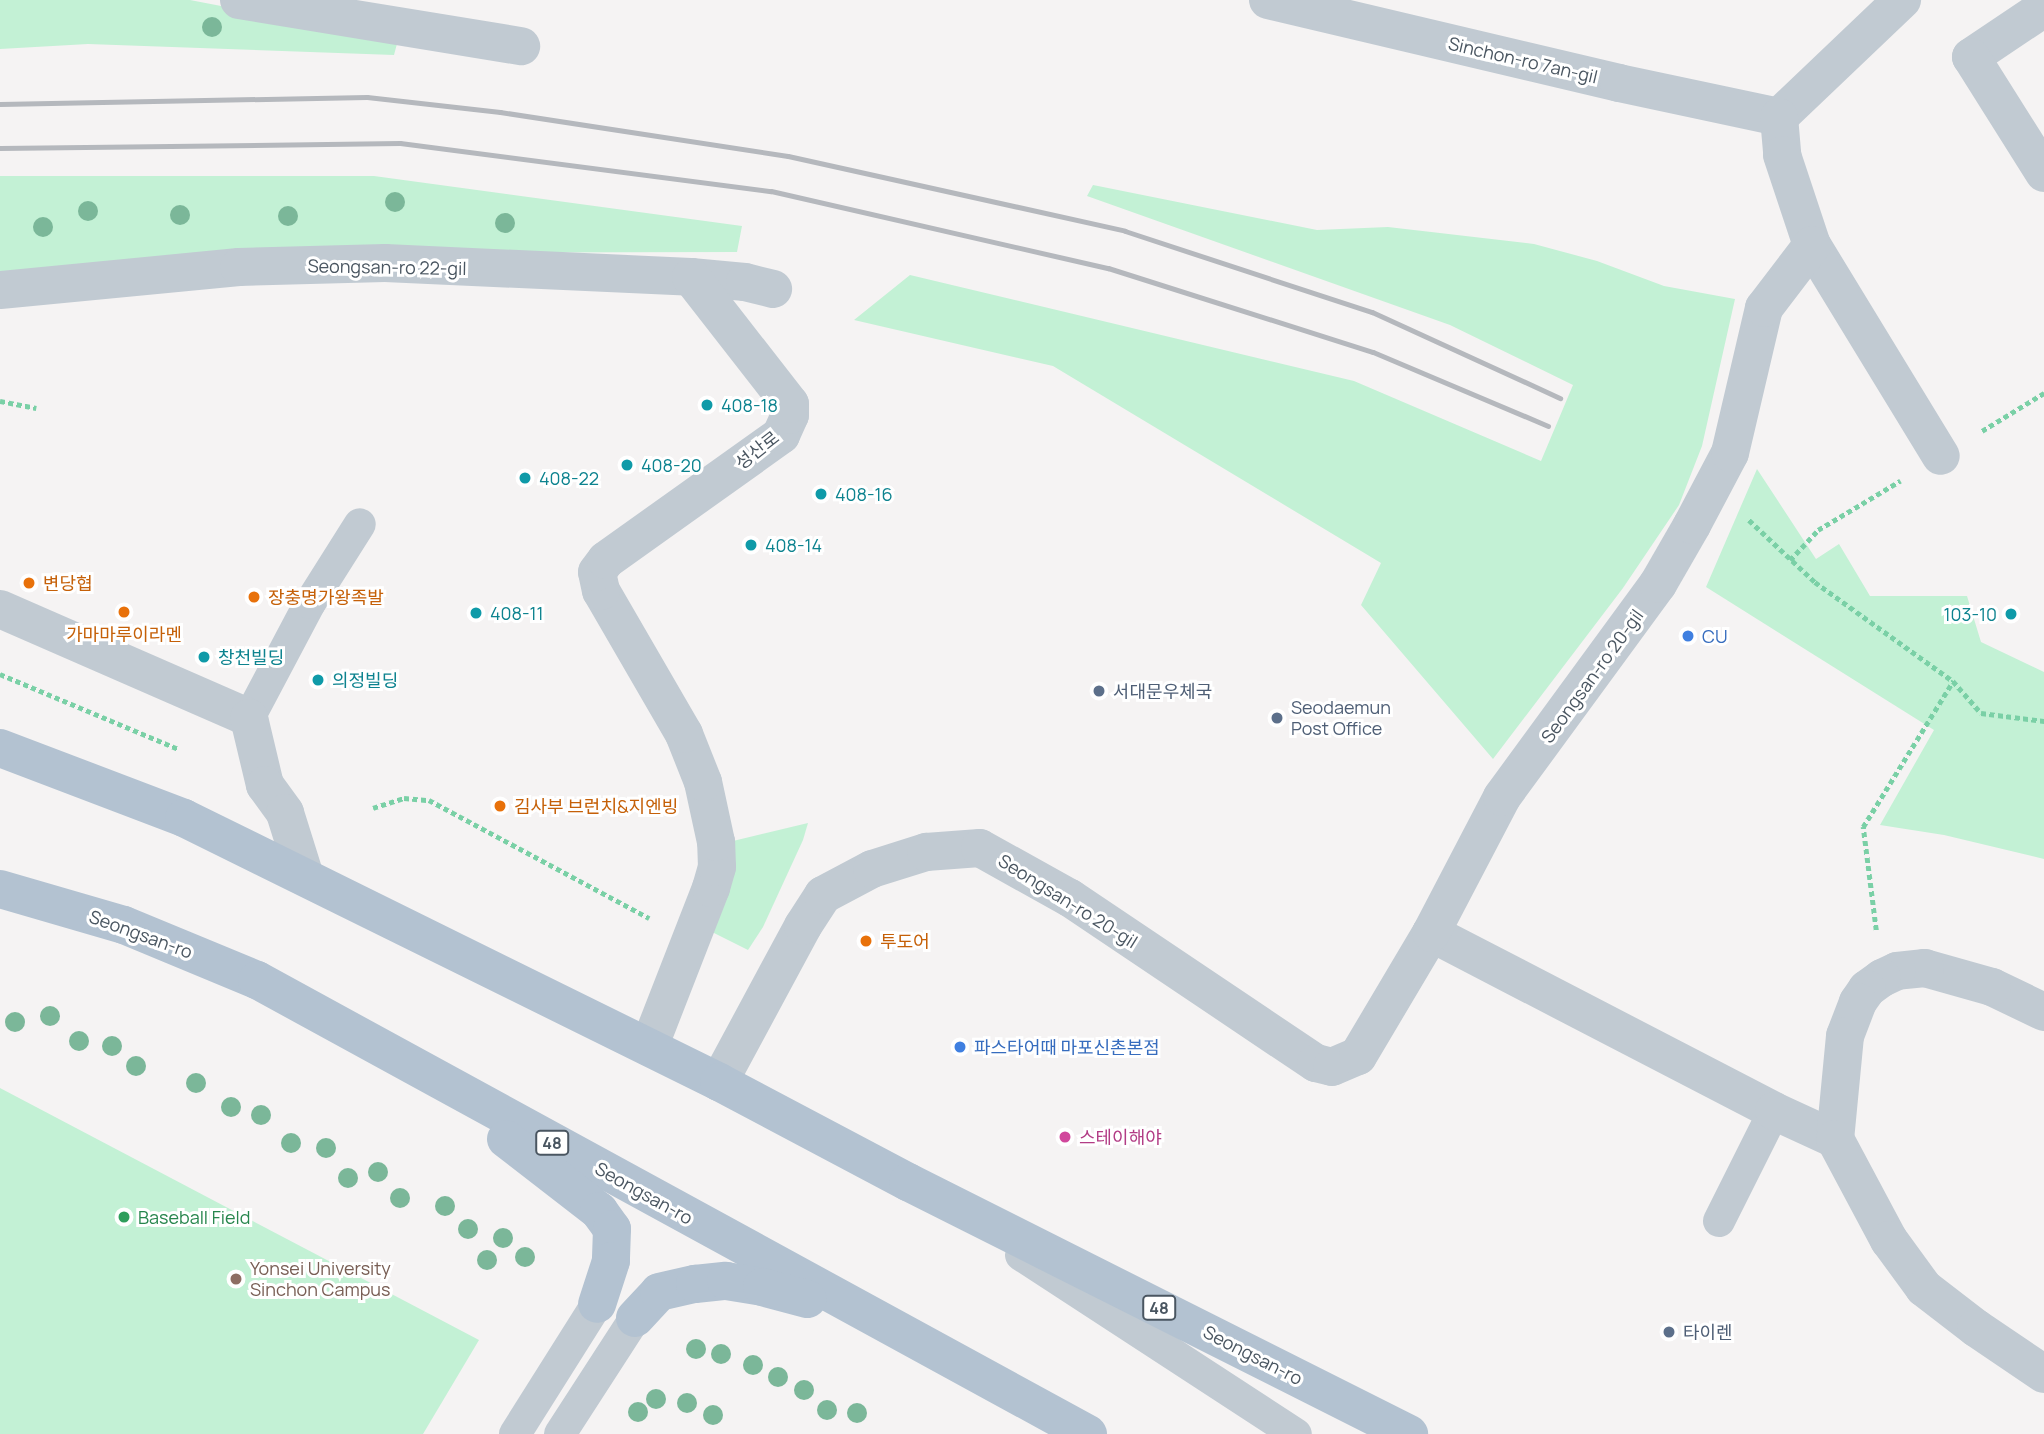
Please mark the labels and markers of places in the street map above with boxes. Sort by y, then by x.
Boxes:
place label: 408-18 [721,394,778,416]
marker: 408-18 [699,397,715,413]
place label: 408-20 [641,454,702,476]
marker: 408-20 [619,457,635,473]
place label: 408-22 [539,467,599,489]
marker: 408-22 [517,470,533,486]
place label: 408-16 [835,483,893,505]
marker: 408-16 [813,486,829,502]
place label: 408-14 [765,534,822,556]
marker: 408-14 [743,537,759,553]
place label: 변당협 [43,572,93,594]
marker: 변당협 [21,575,37,591]
place label: 장충명가왕족발 [268,586,384,608]
marker: 장충명가왕족발 [246,589,262,605]
place label: 408-11 [490,602,544,624]
place label: 103-10 [1943,603,1997,625]
marker: 가마마루이라멘 [116,604,132,620]
marker: 408-11 [468,605,484,621]
marker: 103-10 [2003,606,2019,622]
place label: 가마마루이라멘 [66,623,182,645]
place label: CU [1702,625,1728,647]
marker: CU [1680,628,1696,644]
place label: 창천빌딩 [218,646,284,668]
marker: 창천빌딩 [196,649,212,665]
place label: 의정빌딩 [332,669,398,691]
marker: 의정빌딩 [310,672,326,688]
place label: 서대문우체국 [1113,680,1212,702]
marker: 서대문우체국 [1091,683,1107,699]
place label: Seodaemun Post Office [1291,697,1391,740]
marker: Seodaemun Post Office [1269,710,1285,726]
place label: 김사부 브런치&지엔빙 [514,795,678,817]
marker: 김사부 브런치&지엔빙 [492,798,508,814]
place label: 투도어 [880,930,930,952]
marker: 투도어 [858,933,874,949]
place label: 파스타어때 마포신촌본점 [974,1036,1160,1058]
marker: 파스타어때 마포신촌본점 [952,1039,968,1055]
place label: 스테이해야 [1079,1126,1162,1148]
marker: 스테이해야 [1057,1129,1073,1145]
place label: Baseball Field [138,1206,250,1228]
marker: Baseball Field [116,1209,132,1225]
place label: Yonsei University Sinchon Campus [250,1258,391,1300]
marker: Yonsei University Sinchon Campus [228,1271,244,1287]
place label: 타이렌 [1683,1321,1733,1343]
marker: 타이렌 [1661,1324,1677,1340]

